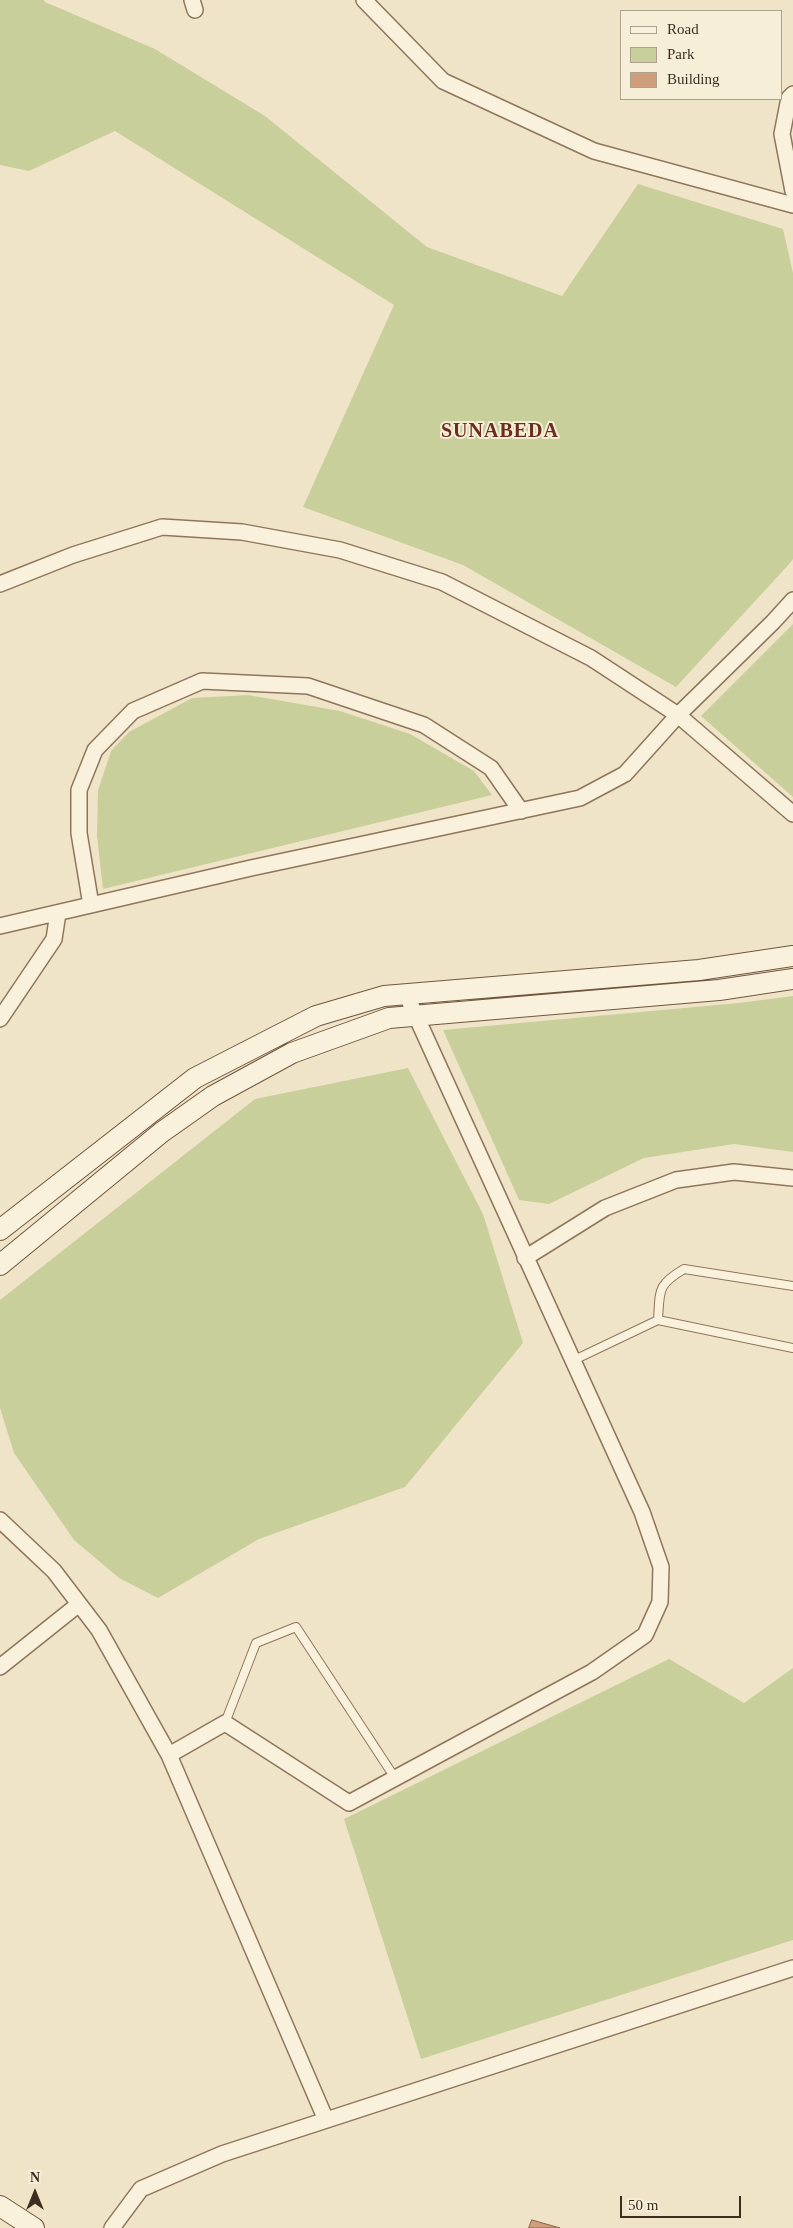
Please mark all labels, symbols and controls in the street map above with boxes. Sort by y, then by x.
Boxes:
legend [620,10,783,100]
text: Road [667,21,699,37]
text: Park [667,46,695,62]
text: Building [667,71,720,87]
district label: SUNABEDA [440,420,560,444]
north arrow [10,2168,60,2218]
text: N [30,2170,40,2185]
scale bar [623,2186,744,2218]
text: 50 m [628,2197,658,2213]

